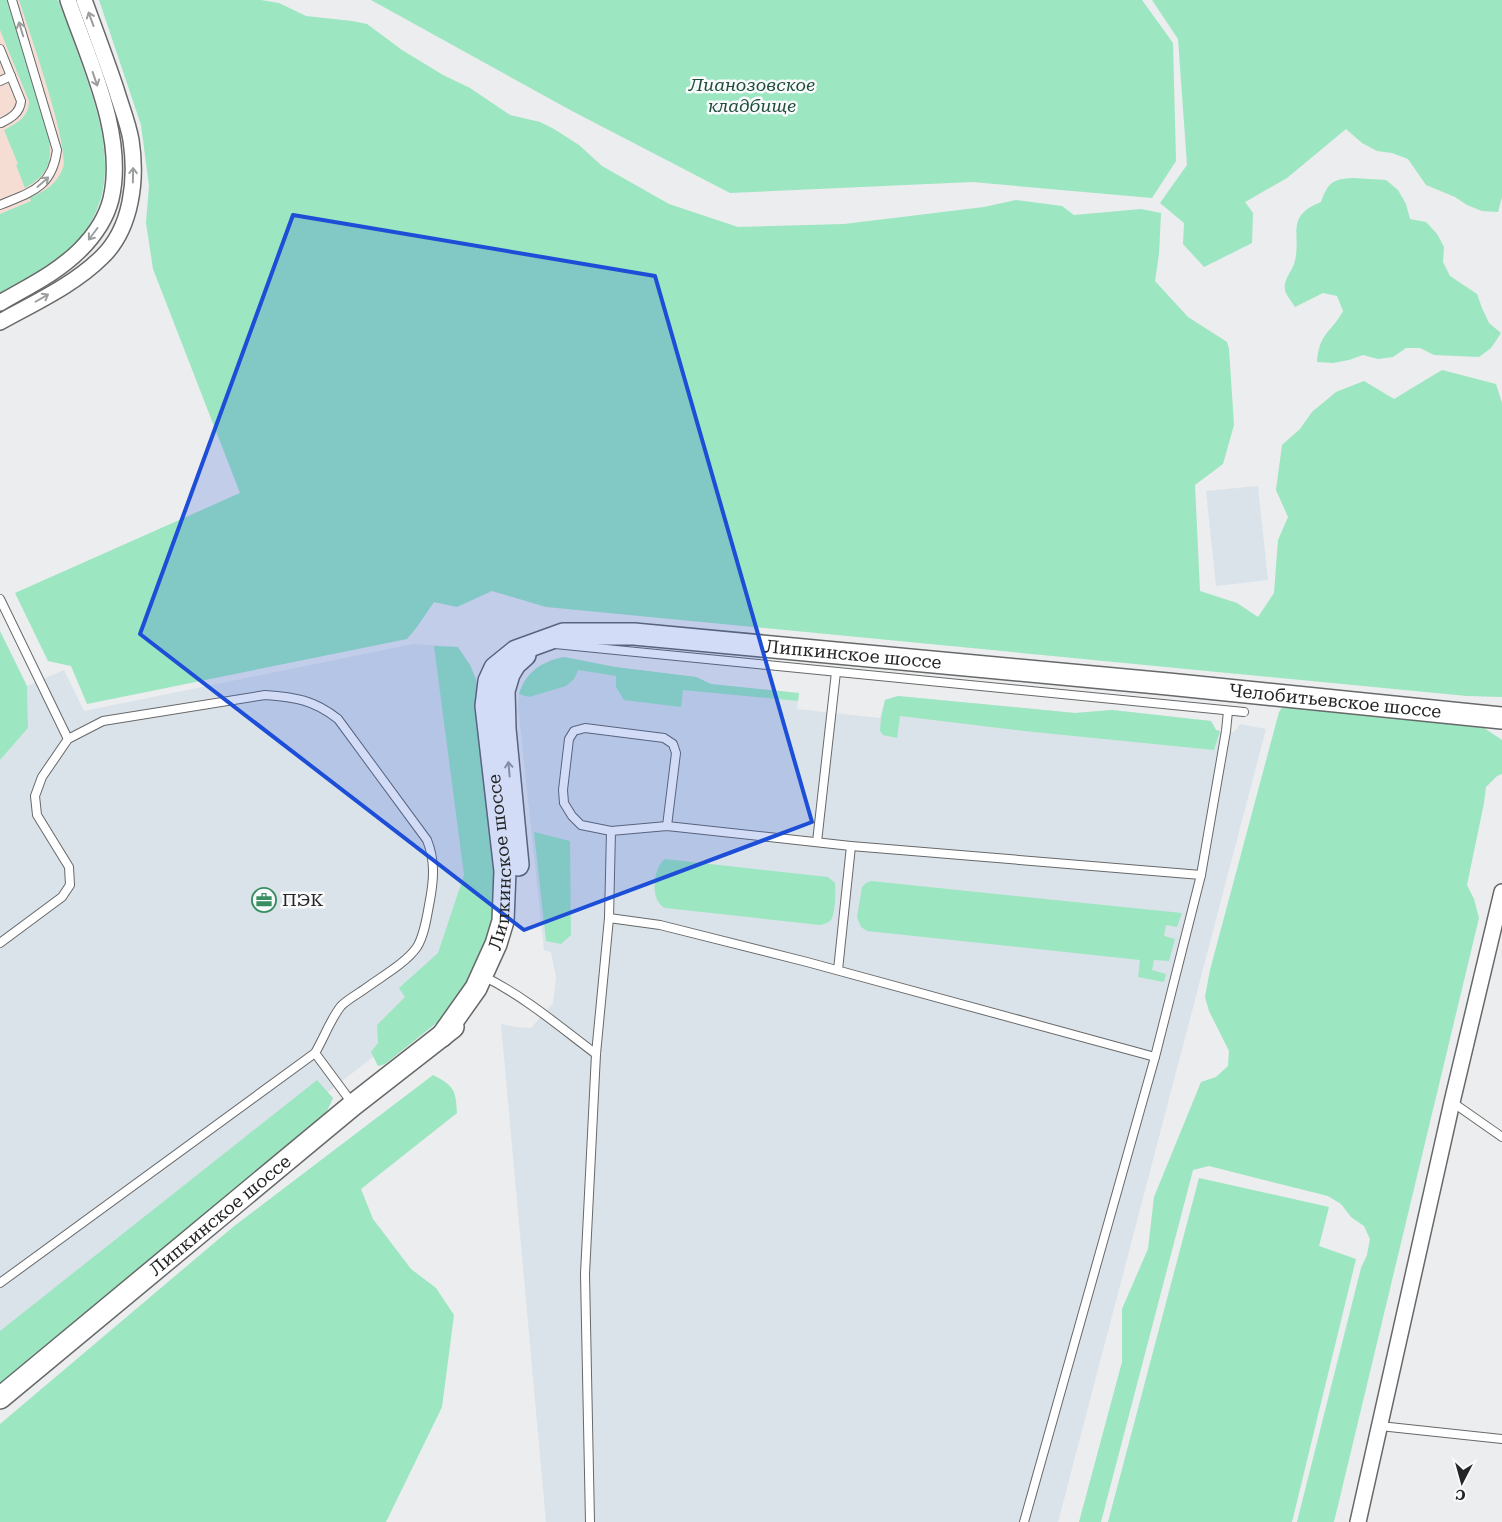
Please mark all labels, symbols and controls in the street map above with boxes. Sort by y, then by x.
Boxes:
one-way arrow [86,12,95,27]
one-way arrow [16,22,26,38]
one-way arrow [91,71,101,87]
park label: Лианозовское кладбище [688,74,815,116]
one-way arrow [128,167,138,184]
one-way arrow [36,176,49,188]
one-way arrow [88,227,99,240]
one-way arrow [35,293,50,303]
street label: Липкинское шоссе [764,635,942,673]
street label: Челобитьевское шоссе [1228,679,1442,722]
one-way arrow [504,761,514,777]
street label: Липкинское шоссе [483,773,515,952]
office icon: ПЭК [251,887,277,913]
place label: ПЭК [282,889,323,910]
street label: Липкинское шоссе [145,1150,295,1280]
north arrow [1437,1457,1487,1507]
text: С [1455,1486,1466,1503]

